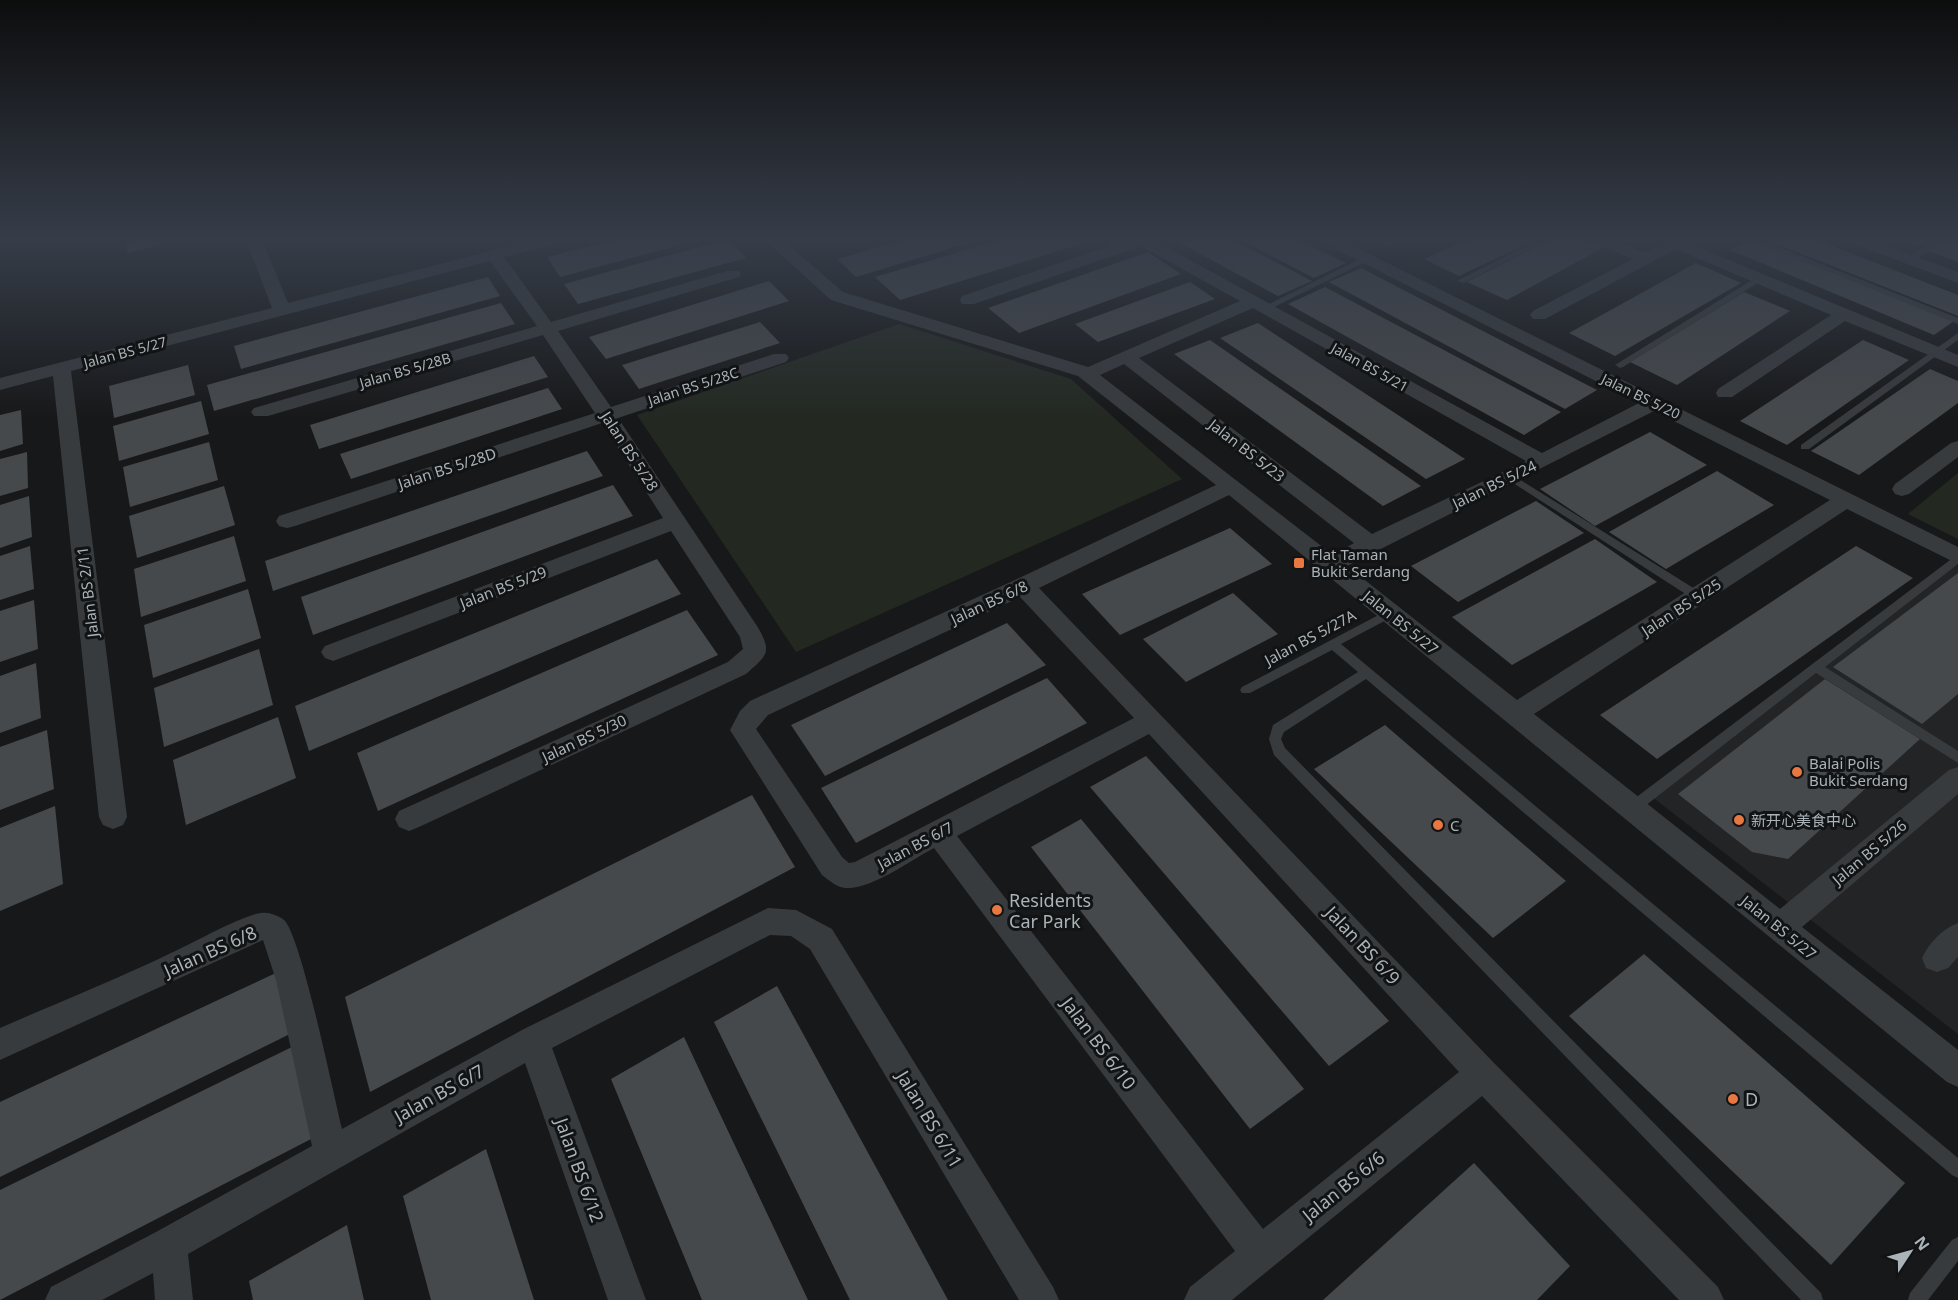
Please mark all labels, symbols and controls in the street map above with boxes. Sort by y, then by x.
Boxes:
street label: Jalan BS 5/27 [80,332,169,373]
street label: Jalan BS 5/21 [1326,337,1412,396]
street label: Jalan BS 5/28B [355,348,453,393]
street label: Jalan BS 5/28C [643,362,741,410]
street label: Jalan BS 5/20 [1597,368,1683,423]
street label: Jalan BS 5/28 [596,406,663,495]
street label: Jalan BS 5/23 [1203,413,1289,486]
street label: Jalan BS 5/28D [393,443,499,494]
street label: Jalan BS 5/24 [1447,455,1540,514]
place label: Flat Taman Bukit Serdang [1311,544,1410,581]
street label: Jalan BS 2/11 [72,546,103,640]
marker: Flat Taman Bukit Serdang [1292,556,1306,570]
street label: Jalan BS 5/29 [455,561,549,613]
street label: Jalan BS 5/25 [1636,574,1725,641]
street label: Jalan BS 6/8 [946,575,1031,629]
street label: Jalan BS 5/27 [1358,584,1443,658]
street label: Jalan BS 5/27A [1259,604,1360,670]
street label: Jalan BS 5/30 [537,710,630,767]
place label: Balai Polis Bukit Serdang [1809,753,1908,790]
marker: Balai Polis Bukit Serdang [1790,765,1804,779]
place label: 新开心美食中心 [1751,810,1856,830]
marker: 新开心美食中心 [1732,813,1746,827]
place label: C [1450,815,1460,835]
street label: Jalan BS 5/26 [1826,815,1910,890]
street label: Jalan BS 6/7 [872,817,956,874]
marker: C [1431,818,1445,832]
place label: Residents Car Park [1009,888,1091,933]
street label: Jalan BS 5/27 [1736,889,1821,963]
street label: Jalan BS 6/9 [1319,899,1406,989]
marker: Residents Car Park [990,903,1004,917]
street label: Jalan BS 6/8 [158,920,260,983]
street label: Jalan BS 6/10 [1055,990,1142,1094]
street label: Jalan BS 6/7 [388,1058,488,1128]
street label: Jalan BS 6/11 [891,1064,968,1172]
place label: D [1745,1087,1758,1111]
marker: D [1726,1092,1740,1106]
street label: Jalan BS 6/12 [549,1113,610,1226]
street label: Jalan BS 6/6 [1295,1145,1389,1228]
north arrow [1880,1222,1940,1282]
text: N [1909,1231,1935,1255]

